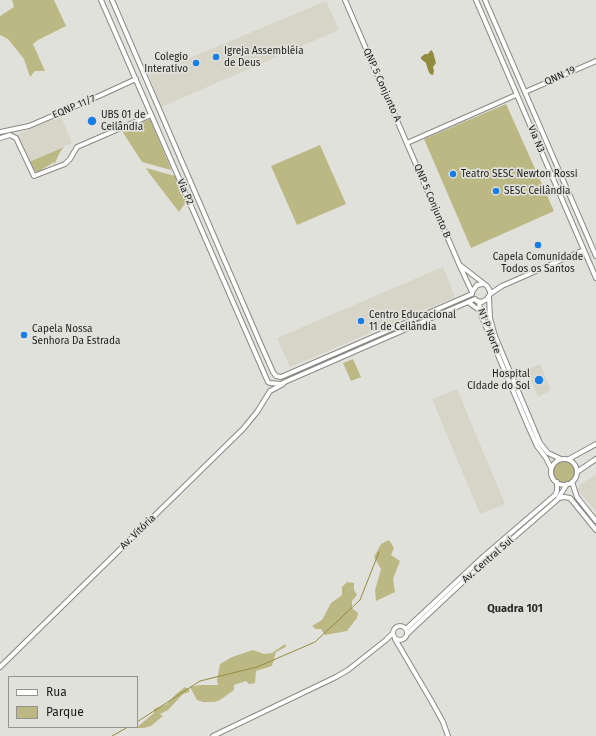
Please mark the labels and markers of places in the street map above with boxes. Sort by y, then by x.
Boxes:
place label: Igreja Assembléia de Deus [224,45,304,68]
place label: Colegio Interativo [144,51,188,74]
marker: Igreja Assembléia de Deus [211,52,221,62]
marker: Colegio Interativo [191,58,201,68]
place label: UBS 01 de Ceilândia [101,109,145,132]
marker: UBS 01 de Ceilândia [86,115,98,127]
place label: Teatro SESC Newton Rossi [461,168,578,180]
marker: Teatro SESC Newton Rossi [448,169,458,179]
place label: SESC Ceilândia [504,185,570,197]
marker: SESC Ceilândia [491,186,501,196]
marker: Capela Comunidade Todos os Santos [533,240,543,250]
place label: Capela Comunidade Todos os Santos [493,251,583,274]
place label: Centro Educacional 11 de Ceilândia [369,309,456,332]
marker: Centro Educacional 11 de Ceilândia [356,316,366,326]
place label: Capela Nossa Senhora Da Estrada [32,323,120,346]
marker: Capela Nossa Senhora Da Estrada [19,330,29,340]
place label: Hospital CIdade do Sol [467,368,530,392]
marker: Hospital CIdade do Sol [533,374,545,386]

